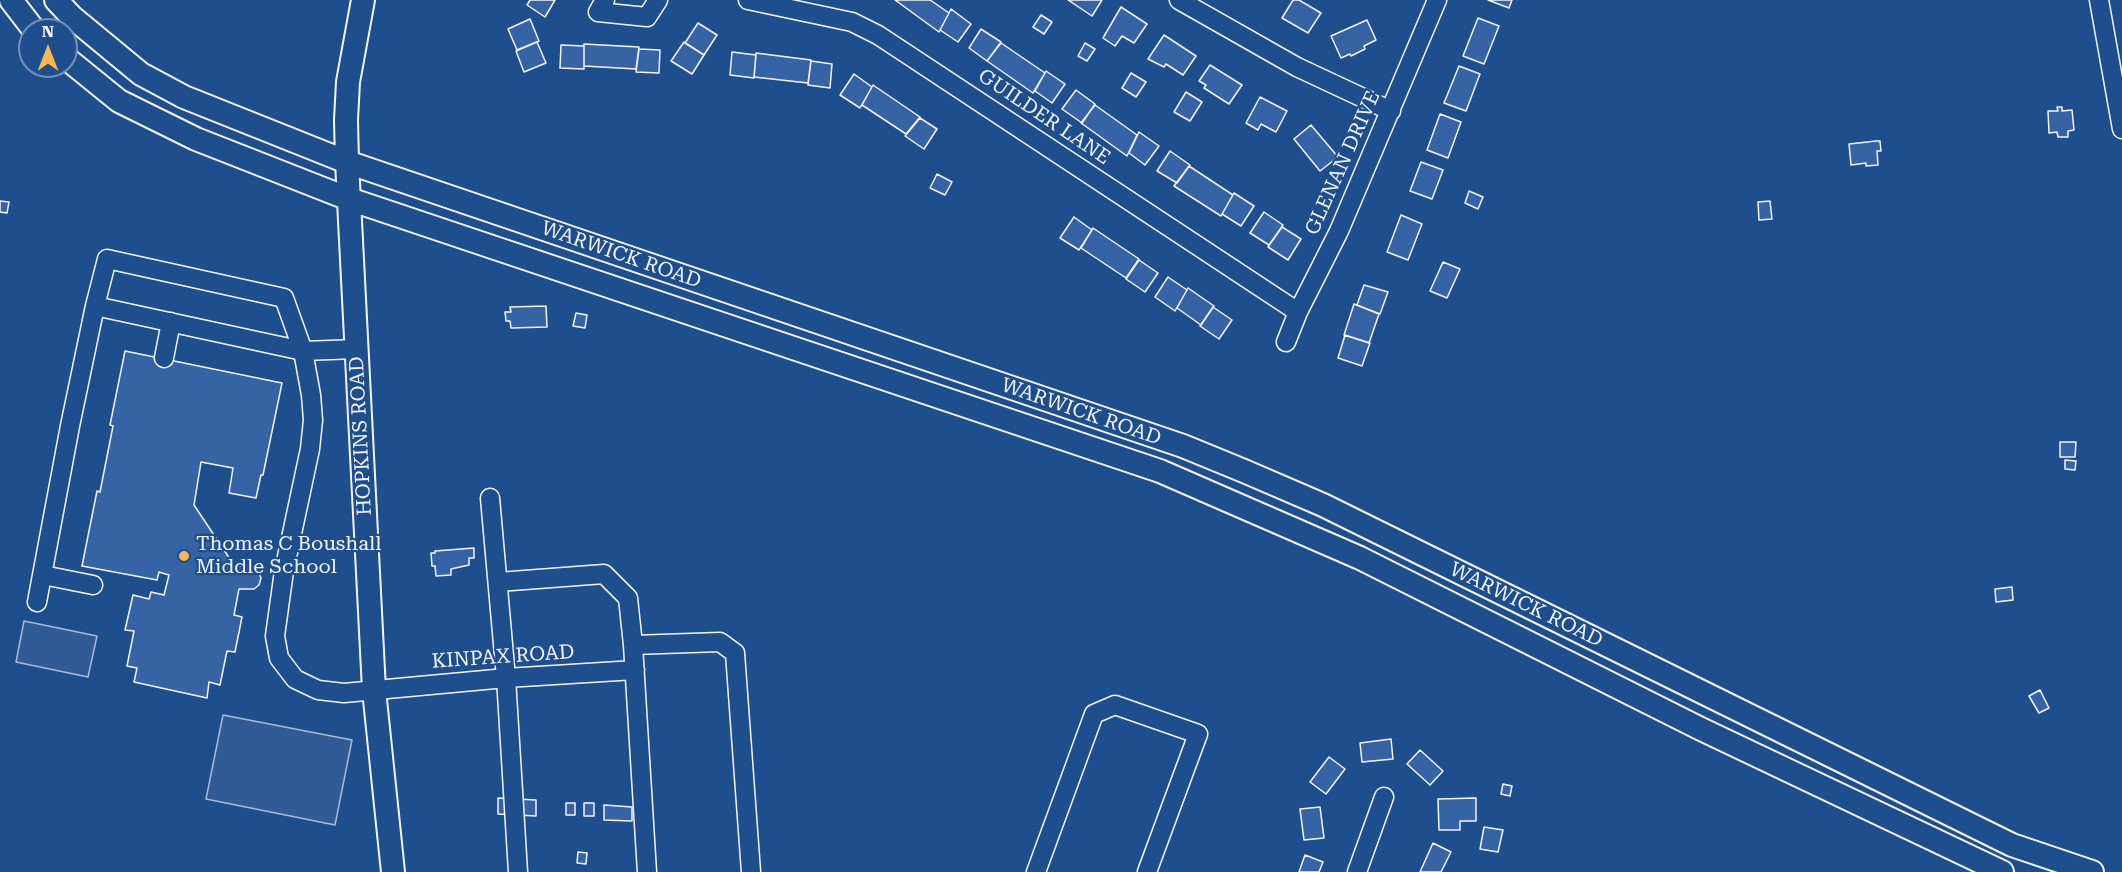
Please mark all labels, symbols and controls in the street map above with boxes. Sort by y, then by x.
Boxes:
north arrow [18,18,78,78]
text: N [42,22,54,41]
street label: GUILDER LANE [973,64,1115,170]
street label: GLENAN DRIVE [1300,87,1386,239]
street label: WARWICK ROAD [538,216,704,294]
street label: HOPKINS ROAD [345,356,377,516]
street label: WARWICK ROAD [998,373,1164,451]
place label: Thomas C Boushall Middle School [196,532,381,579]
marker: Thomas C Boushall Middle School [177,549,191,563]
street label: WARWICK ROAD [1445,557,1607,653]
street label: KINPAX ROAD [431,640,575,674]

